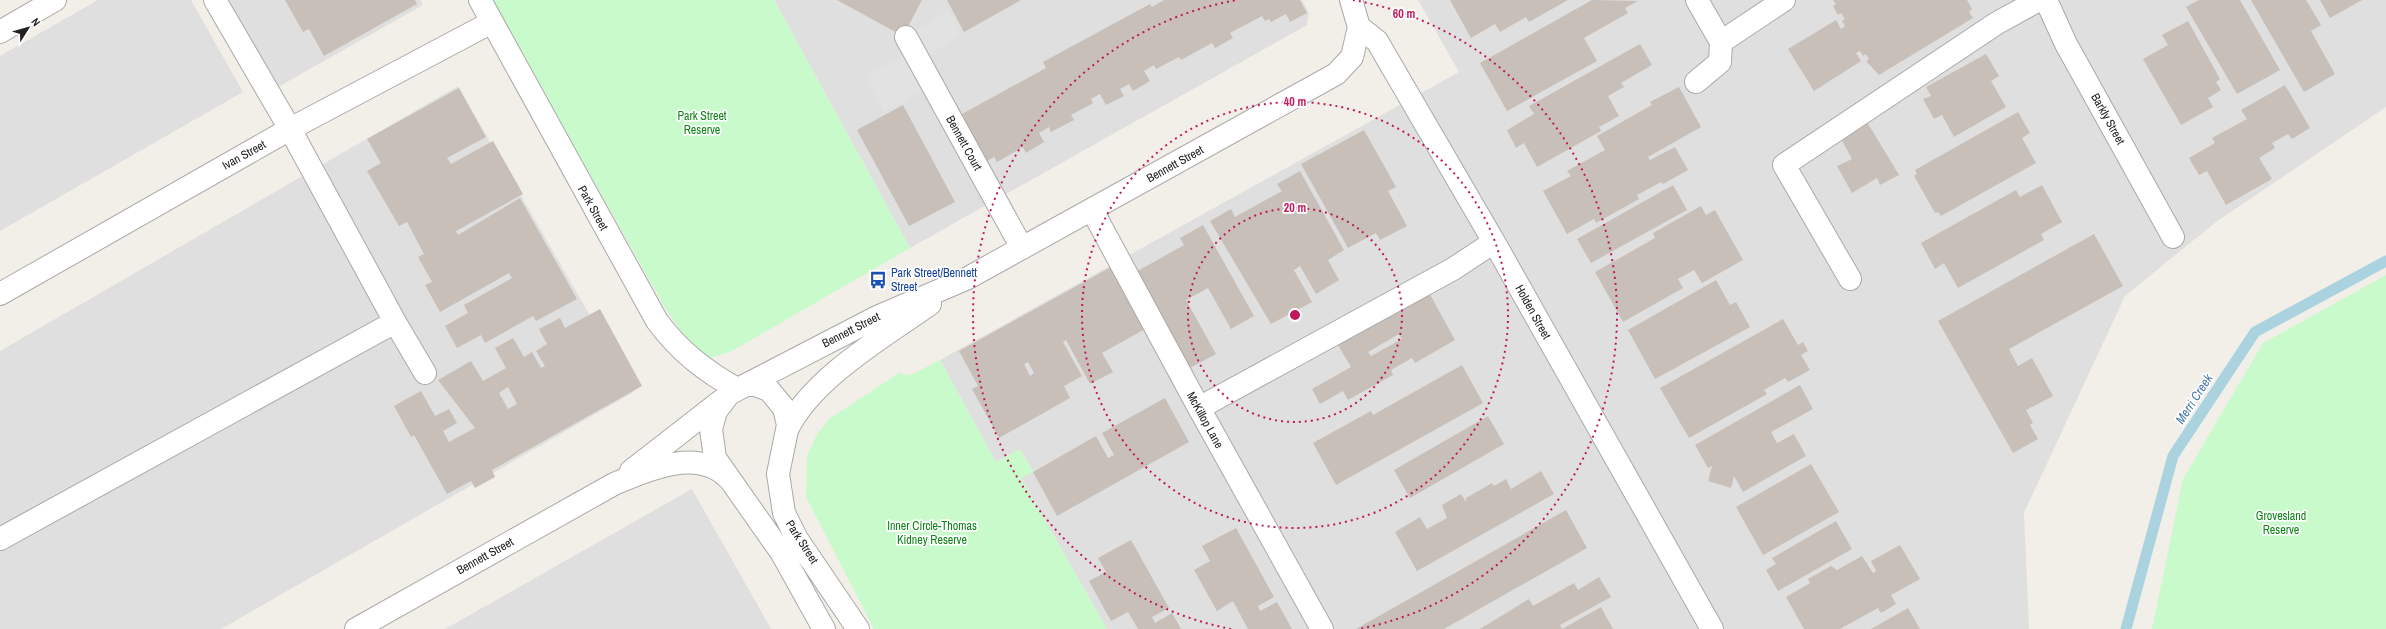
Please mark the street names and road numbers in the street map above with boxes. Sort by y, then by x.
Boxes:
street label: Barkly Street [2087,90,2129,148]
street label: Bennett Court [942,113,986,174]
street label: Ivan Street [219,136,269,174]
street label: Bennett Street [1144,142,1207,186]
street label: Park Street [574,183,612,234]
street label: Holden Street [1511,282,1555,342]
street label: Bennett Street [819,308,883,351]
street label: McKillop Lane [1183,389,1227,451]
street label: Park Street [782,517,822,567]
street label: Bennett Street [454,534,517,578]

